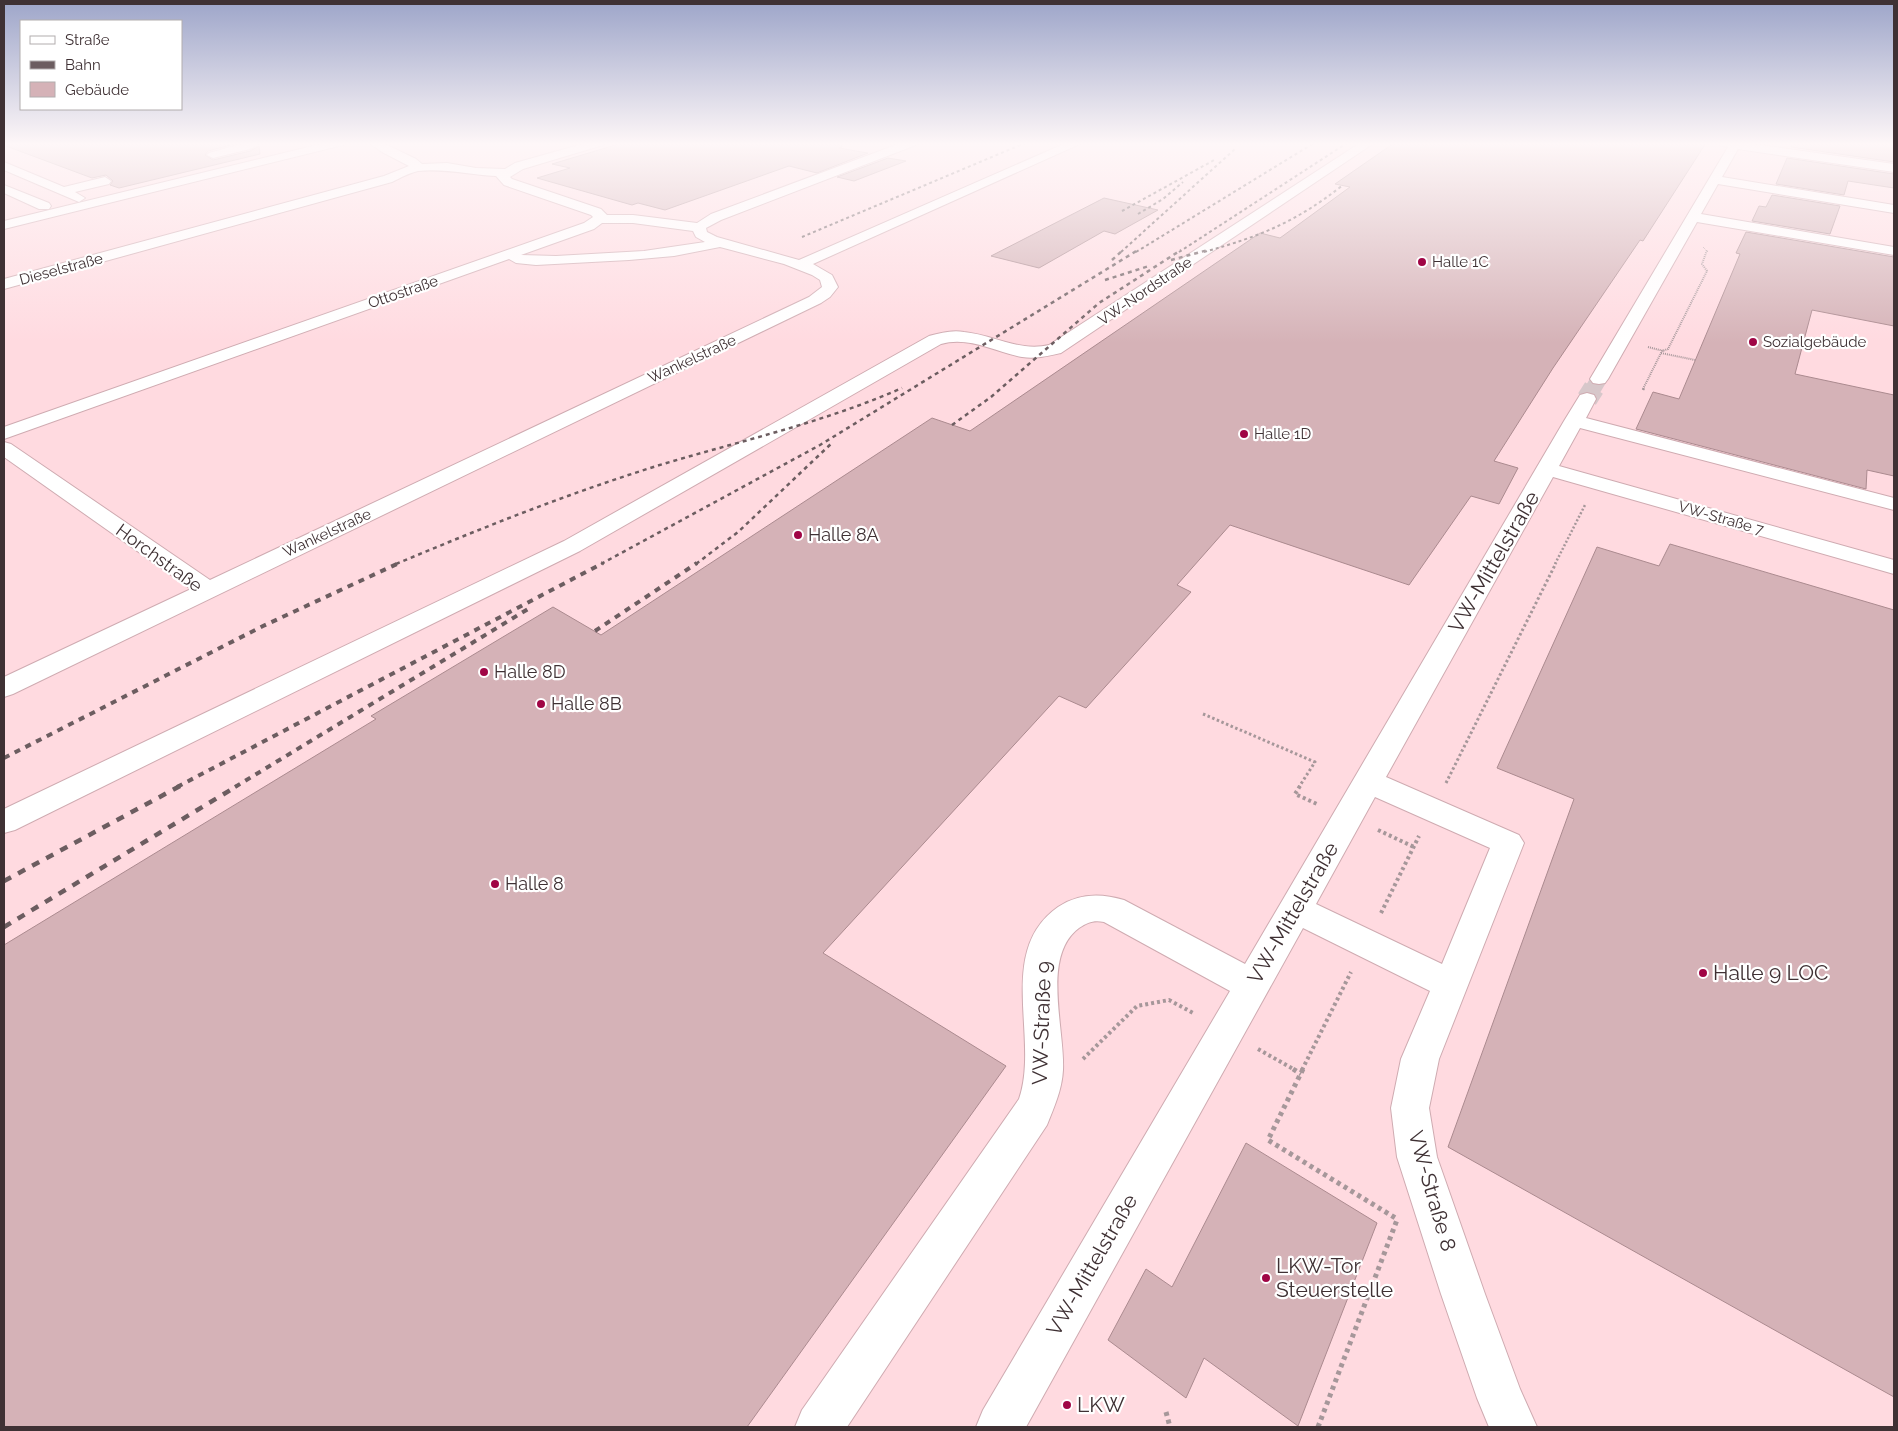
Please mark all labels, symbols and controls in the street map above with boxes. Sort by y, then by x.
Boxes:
legend [20,20,182,110]
text: Straße [65,31,110,49]
text: Bahn [65,56,101,74]
text: Gebäude [65,81,129,99]
street label: Dieselstraße [17,249,105,289]
street label: VW-Nordstraße [1095,253,1195,329]
place label: Halle 1C [1432,253,1489,271]
marker: Halle 1C [1416,256,1428,268]
street label: Ottostraße [366,272,441,312]
street label: Wankelstraße [645,331,739,387]
place label: Sozialgebäude [1763,333,1867,351]
marker: Sozialgebäude [1747,336,1759,348]
place label: Halle 1D [1254,425,1311,443]
marker: Halle 1D [1238,428,1250,440]
street label: VW-Mittelstraße [1443,487,1544,637]
street label: VW-Straße 7 [1676,497,1766,539]
street label: Wankelstraße [280,505,374,561]
street label: Horchstraße [112,519,207,596]
place label: Halle 8A [808,524,879,545]
marker: Halle 8A [792,529,804,541]
place label: Halle 8D [494,661,566,682]
marker: Halle 8D [478,666,490,678]
place label: Halle 8B [551,693,622,714]
marker: Halle 8B [535,698,547,710]
street label: VW-Mittelstraße [1242,838,1343,988]
place label: Halle 8 [505,873,564,894]
marker: Halle 8 [489,878,501,890]
street label: VW-Straße 9 [1027,960,1056,1086]
place label: Halle 9 LOC [1713,960,1828,985]
marker: Halle 9 LOC [1697,967,1709,979]
street label: VW-Straße 8 [1403,1128,1462,1254]
street label: VW-Mittelstraße [1041,1190,1142,1340]
place label: LKW-Tor Steuerstelle [1276,1253,1393,1302]
marker: LKW-Tor Steuerstelle [1260,1272,1272,1284]
place label: LKW [1077,1392,1125,1417]
marker: LKW [1061,1399,1073,1411]

